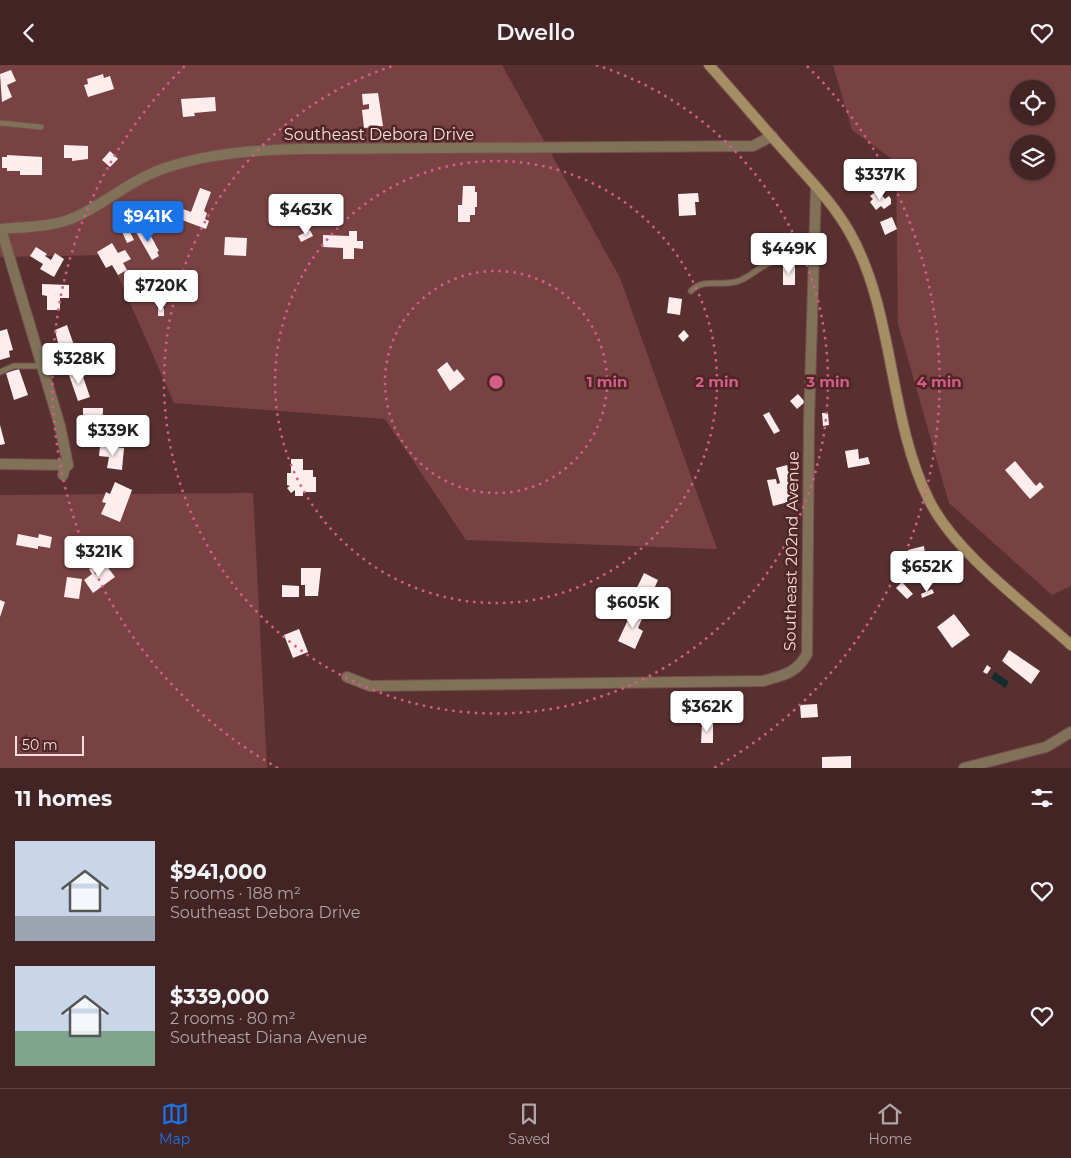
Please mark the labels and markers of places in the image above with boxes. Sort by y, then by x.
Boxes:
pin: $337K [845,159,915,201]
pin: $463K [271,193,341,236]
pin: $941K [113,201,183,243]
pin: $449K [754,233,824,275]
pin: $720K [126,269,196,312]
pin: $328K [44,343,114,385]
centre of rings [487,373,505,391]
pin: $339K [78,415,148,457]
pin: $321K [64,535,134,578]
pin: $652K [892,551,962,593]
pin: $605K [598,587,668,629]
pin: $362K [672,691,742,733]

